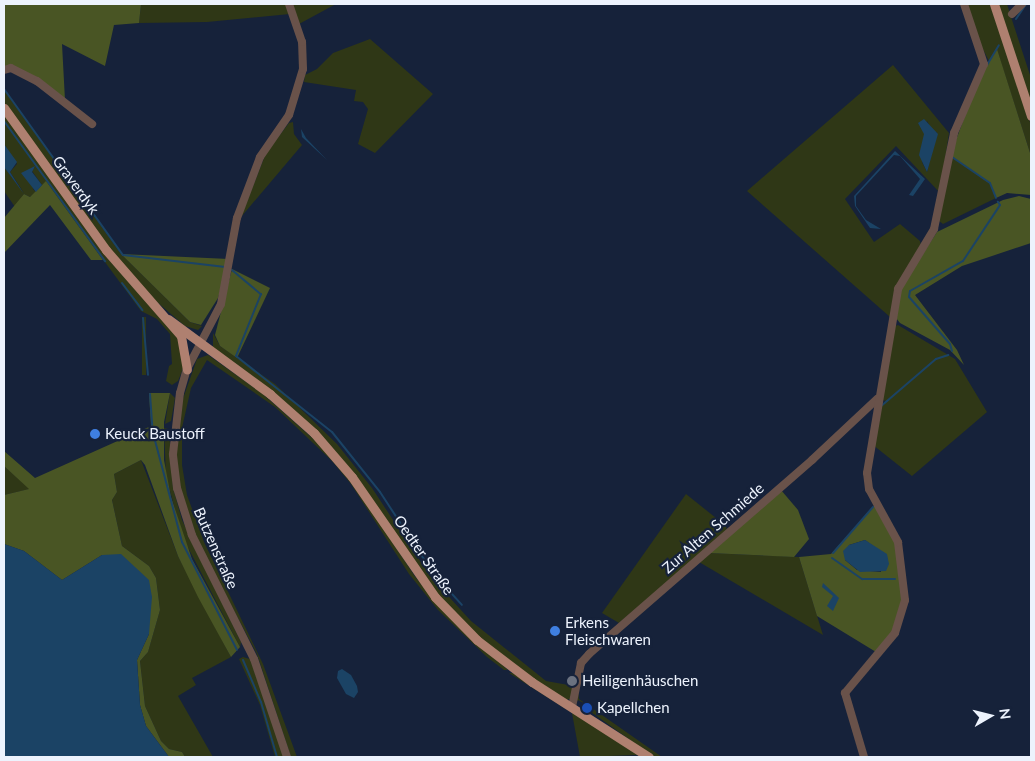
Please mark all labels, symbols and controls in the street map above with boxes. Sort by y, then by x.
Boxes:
street label: Graverdyk [49,152,103,218]
place label: Keuck Baustoff [105,425,205,443]
marker: Keuck Baustoff [89,428,101,440]
street label: Zur Alten Schmiede [658,479,768,577]
street label: Butzenstraße [190,504,242,592]
street label: Oedter Straße [390,512,458,598]
place label: Erkens Fleischwaren [565,613,651,648]
marker: Erkens Fleischwaren [549,625,561,637]
place label: Heiligenhäuschen [582,672,698,690]
marker: Heiligenhäuschen [566,675,578,687]
north arrow [965,691,1015,741]
place label: Kapellchen [597,699,670,717]
marker: Kapellchen [581,702,593,714]
text: N [996,707,1015,720]

